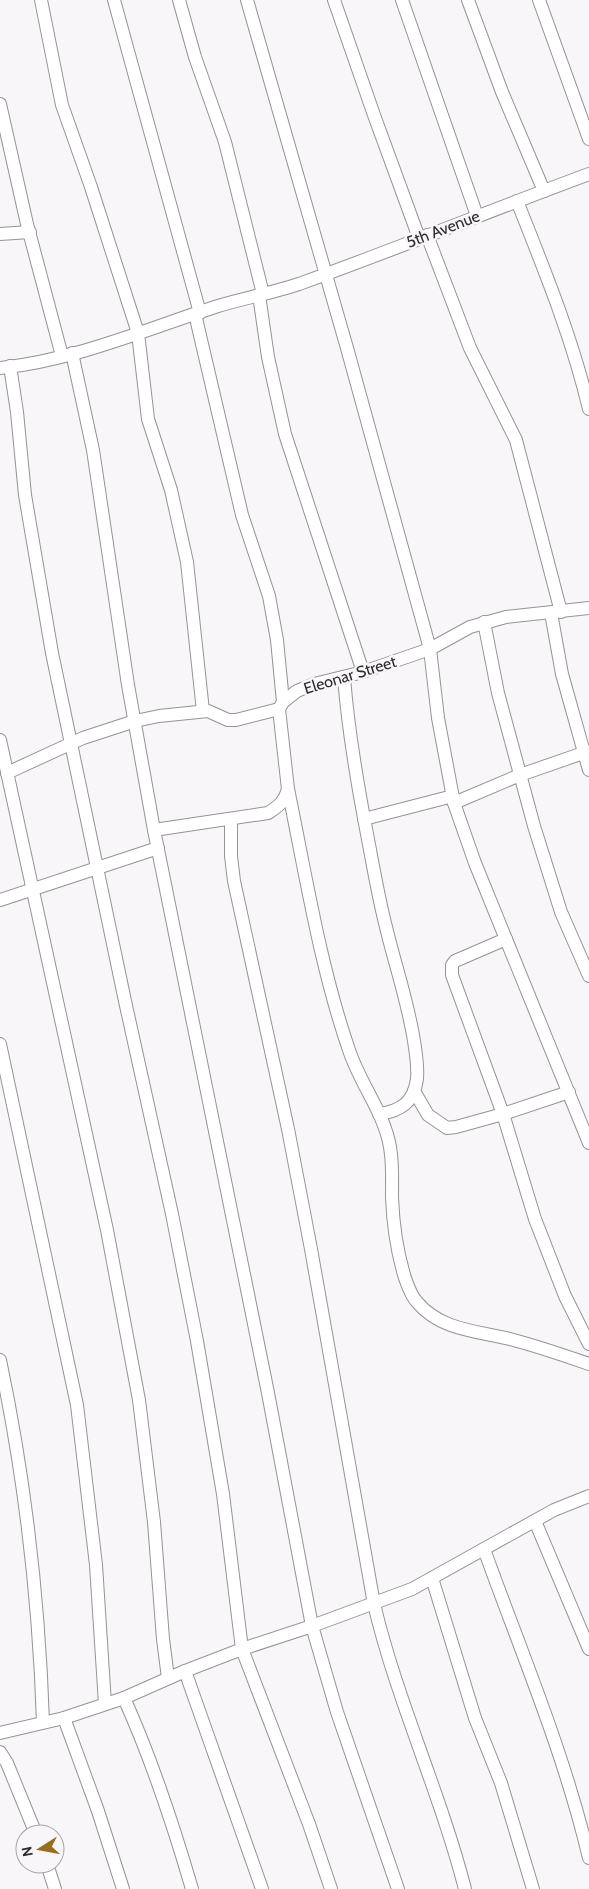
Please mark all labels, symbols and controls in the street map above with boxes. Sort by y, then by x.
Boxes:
street label: 5th Avenue [404,206,482,252]
street label: Eleonar Street [301,652,399,698]
north arrow [15,1824,65,1874]
text: N [17,1845,37,1858]

